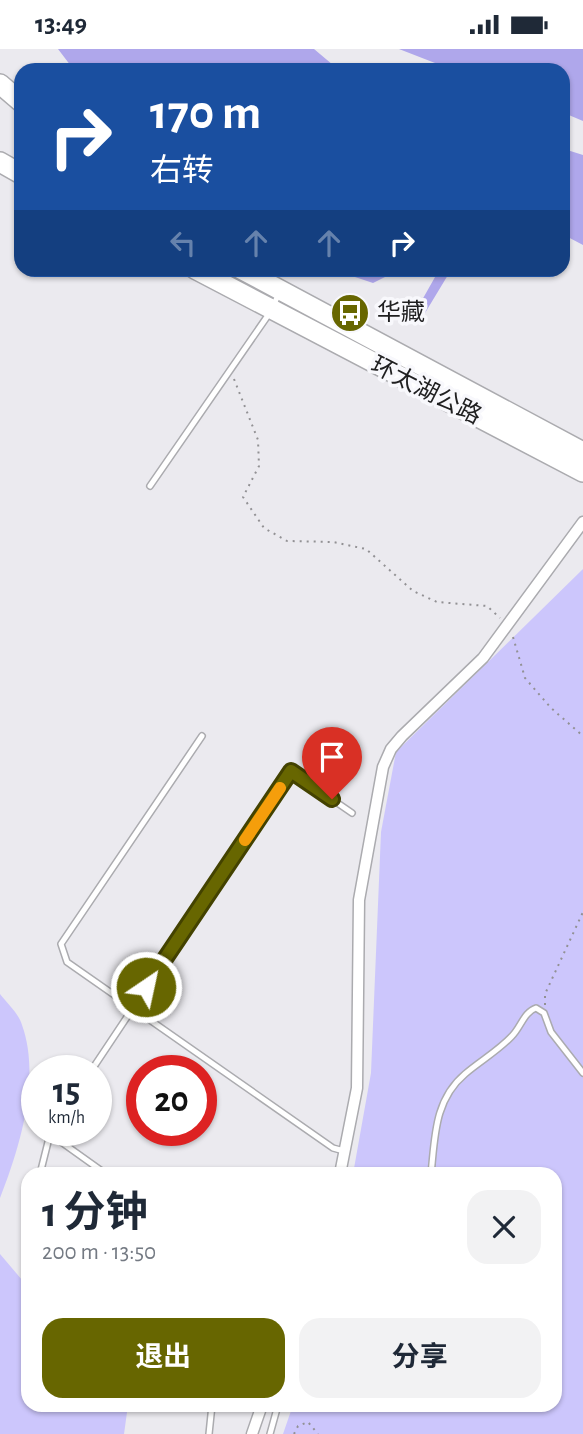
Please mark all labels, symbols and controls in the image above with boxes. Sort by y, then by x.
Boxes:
text: 13:49 [35,11,87,37]
text: 170 m [150,89,261,138]
icon: right [35,91,126,182]
text: 右转 [150,155,214,187]
icon: left [164,224,202,262]
icon: ahead [237,224,275,262]
icon: ahead [310,224,348,262]
icon: right [383,224,421,262]
bus stop icon: 华藏 [329,292,371,334]
place label: 华藏 [377,299,425,325]
street label: 环太湖公路 [367,351,486,429]
pin [302,727,362,799]
icon: arrive [313,738,351,776]
position arrow [109,950,183,1024]
speed limit sign: 20 [126,1055,217,1146]
text: 15 [53,1074,80,1109]
text: km/h [48,1109,85,1127]
button: close [467,1190,541,1264]
text: 1 分钟 [42,1192,147,1234]
text: 200 m · 13:50 [42,1241,156,1264]
button: 退出 [42,1318,285,1398]
button: 分享 [299,1318,541,1398]

